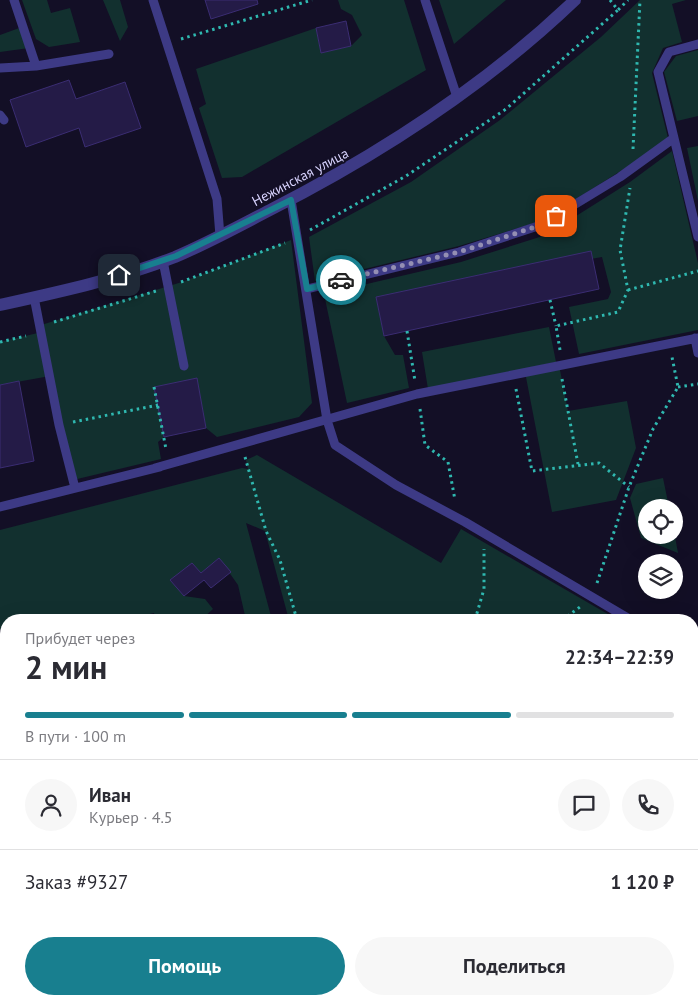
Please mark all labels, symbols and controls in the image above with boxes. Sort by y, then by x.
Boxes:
street label: Нежинская улица [249,144,351,210]
pin [535,195,577,237]
icon: bag [542,202,570,230]
pin [98,254,140,296]
courier [316,255,366,305]
icon: home [105,261,133,289]
icon: car [327,266,355,294]
map controls [638,499,683,599]
button: locate [638,499,683,544]
button: layers [638,554,683,599]
text: Прибудет через [25,628,135,648]
text: 22:34–22:39 [565,645,674,669]
text: 2 мин [25,646,107,688]
text: В пути · 100 m [25,726,126,746]
button: person [25,779,77,831]
button: chat [558,779,610,831]
button: phone [622,779,674,831]
text: Иван [89,783,131,807]
text: Курьер · 4.5 [89,807,173,827]
text: Заказ #9327 [25,870,128,894]
text: 1 120 ₽ [611,870,674,894]
button: Помощь [25,937,345,995]
button: Поделиться [355,937,674,995]

